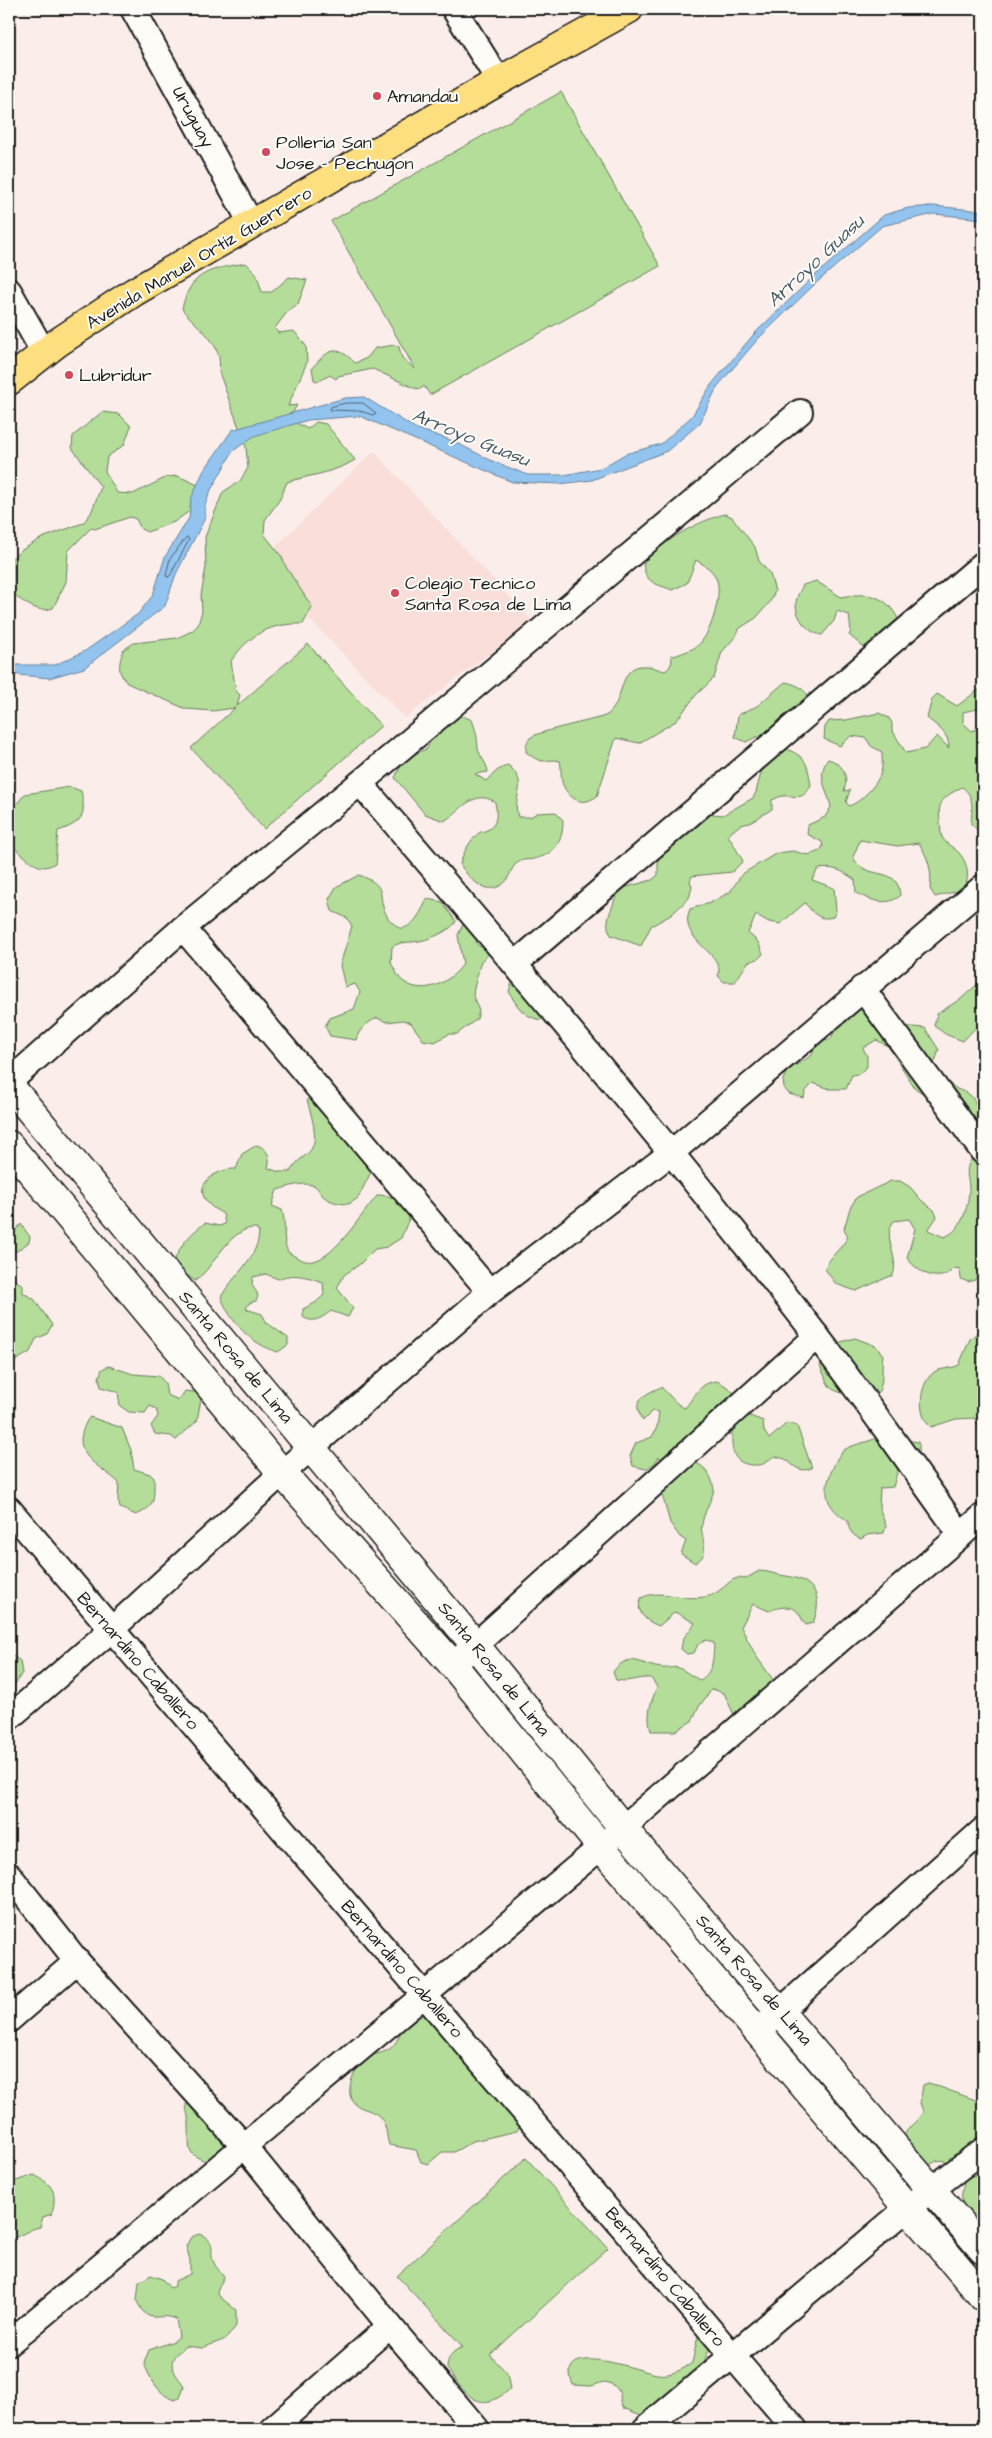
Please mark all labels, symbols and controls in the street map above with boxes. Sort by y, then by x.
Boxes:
street label: Uruguay [165,82,220,153]
place label: Amandau [387,84,458,109]
marker: Amandau [371,90,383,102]
place label: Polleria San Jose - Pechugon [276,130,414,177]
marker: Polleria San Jose - Pechugon [260,146,272,158]
street label: Avenida Manuel Ortíz Guerrero [82,181,316,335]
water label: Arroyo Guasu [761,208,872,313]
place label: Lubridur [79,363,152,388]
marker: Lubridur [63,369,75,381]
water label: Arroyo Guasu [408,402,535,474]
place label: Colegio Tecnico Santa Rosa de Lima [405,571,571,617]
marker: Colegio Tecnico Santa Rosa de Lima [389,587,401,599]
street label: Santa Rosa de Lima [173,1285,299,1429]
street label: Bernardino Caballero [71,1587,205,1735]
street label: Santa Rosa de Lima [432,1597,556,1741]
street label: Bernardino Caballero [335,1895,469,2043]
street label: Santa Rosa de Lima [690,1909,818,2051]
street label: Bernardino Caballero [599,2202,731,2352]

